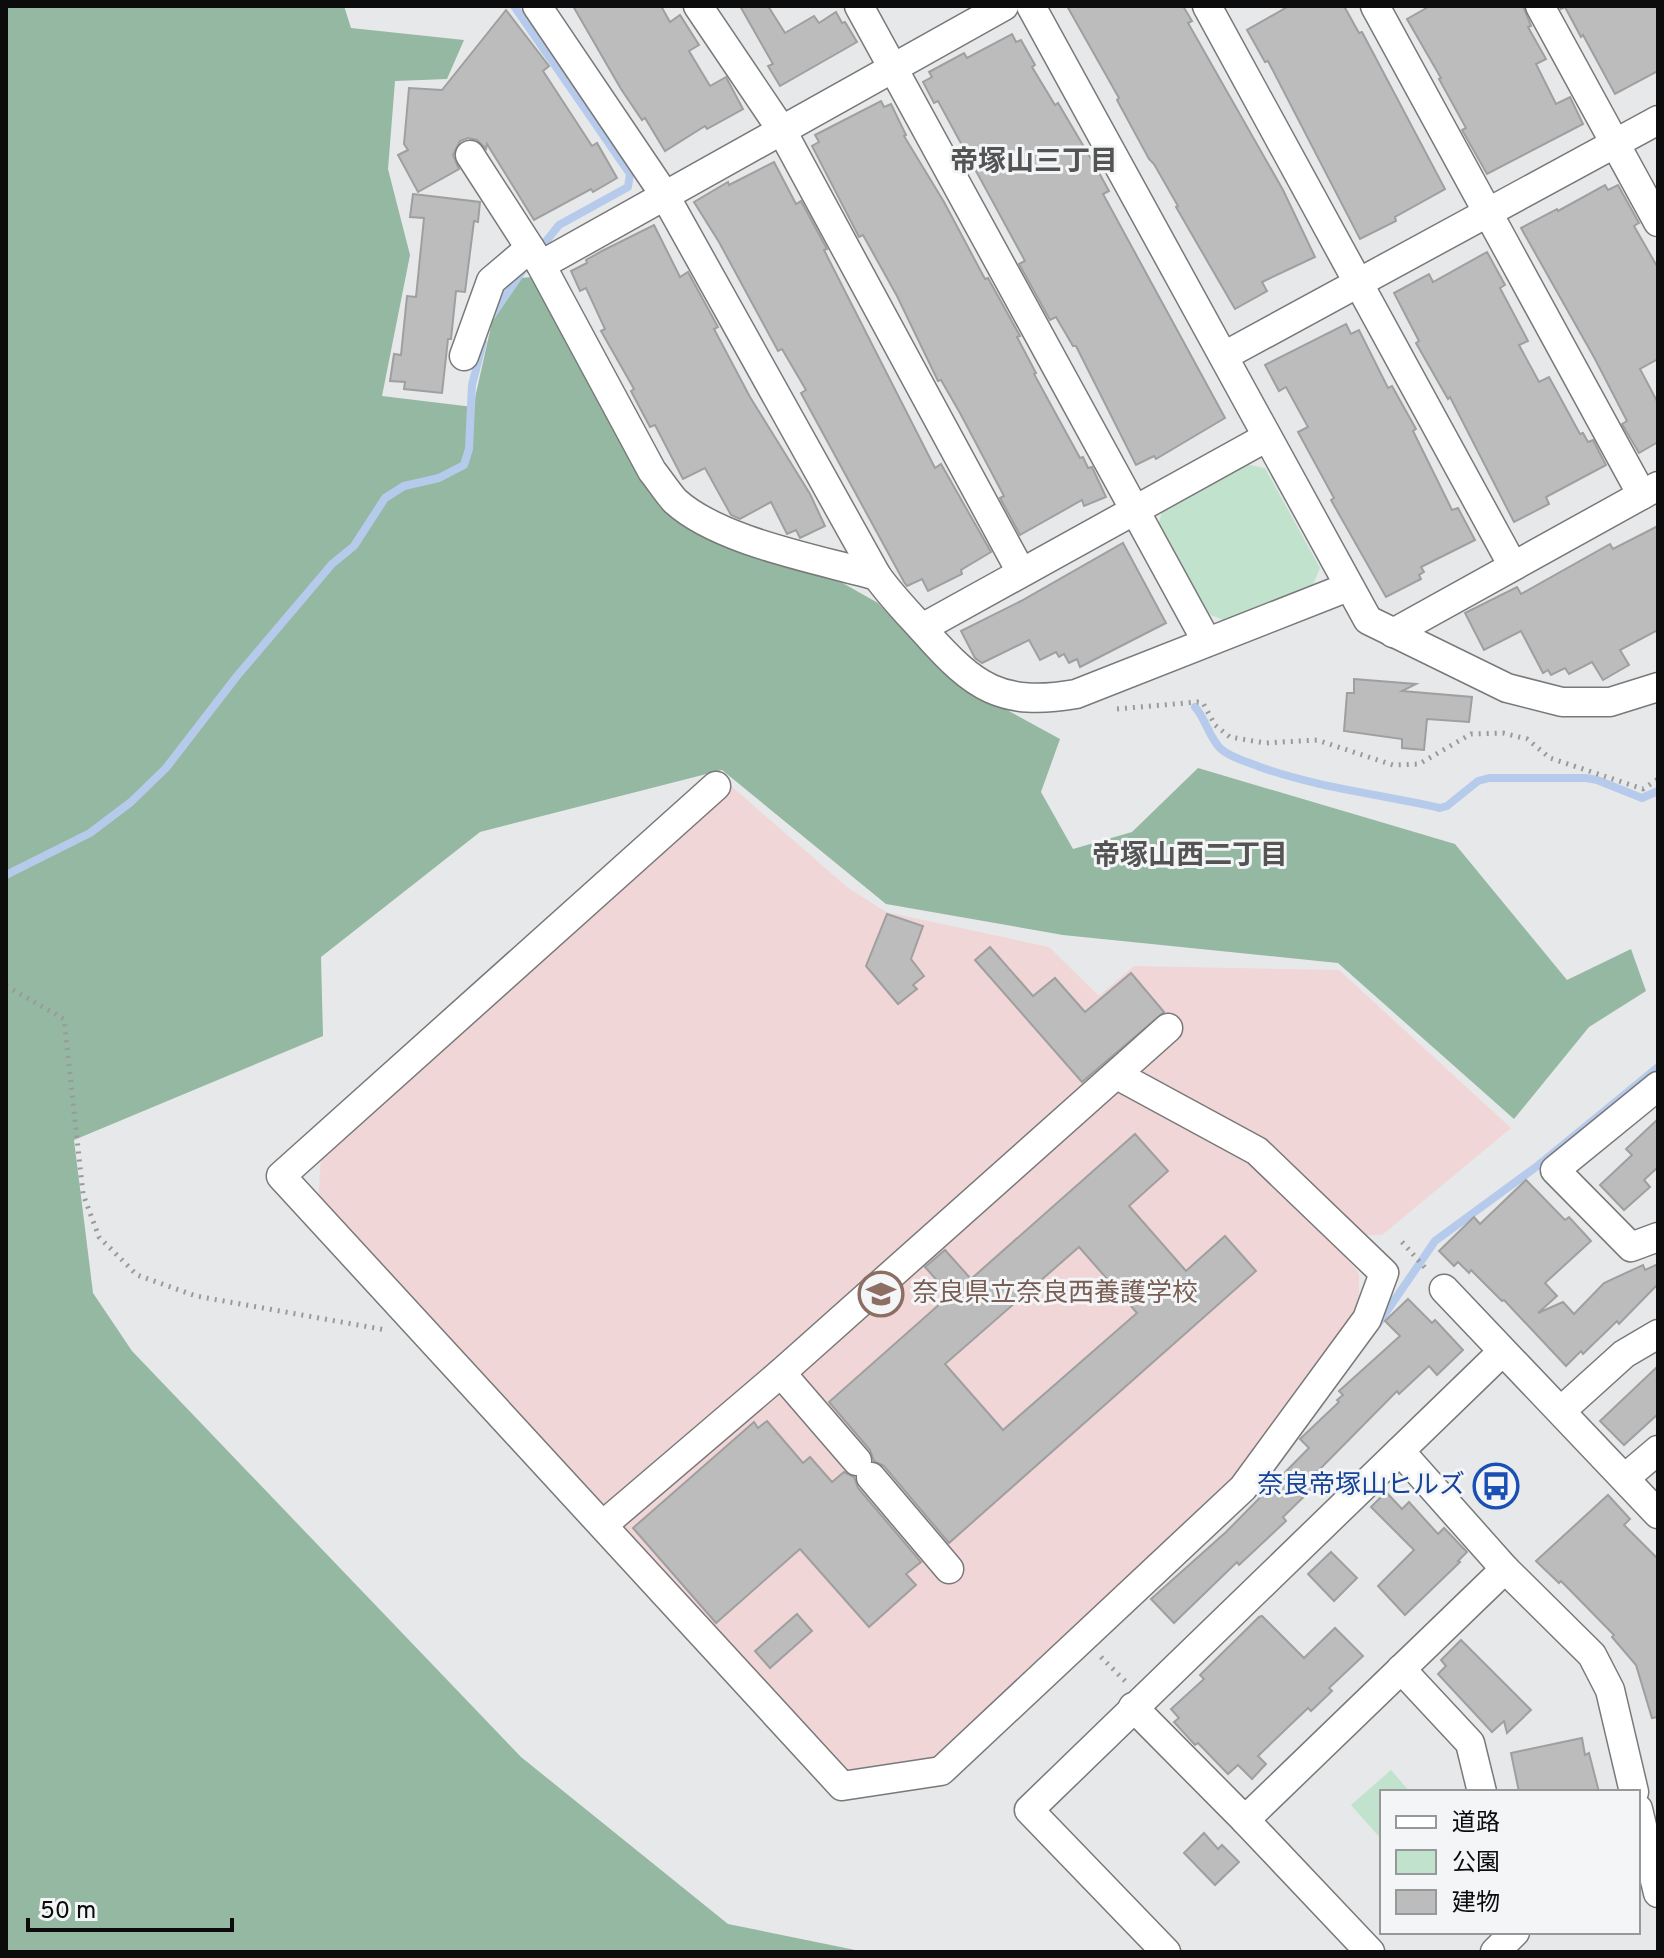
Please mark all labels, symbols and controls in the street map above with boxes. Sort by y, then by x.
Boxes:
district label: 帝塚山三丁目 [950,145,1118,181]
district label: 帝塚山西二丁目 [1092,839,1288,875]
school or university icon: 奈良県立奈良西養護学校 [857,1270,905,1318]
place label: 奈良県立奈良西養護学校 [912,1278,1198,1311]
bus stop icon: 奈良帝塚山ヒルズ [1472,1462,1520,1510]
place label: 奈良帝塚山ヒルズ [1257,1470,1465,1503]
legend [1380,1790,1640,1934]
text: 道路 [1452,1809,1500,1839]
text: 公園 [1452,1849,1500,1879]
scale bar [28,1882,232,1932]
text: 建物 [1452,1889,1500,1919]
text: 50 m [40,1897,96,1927]

